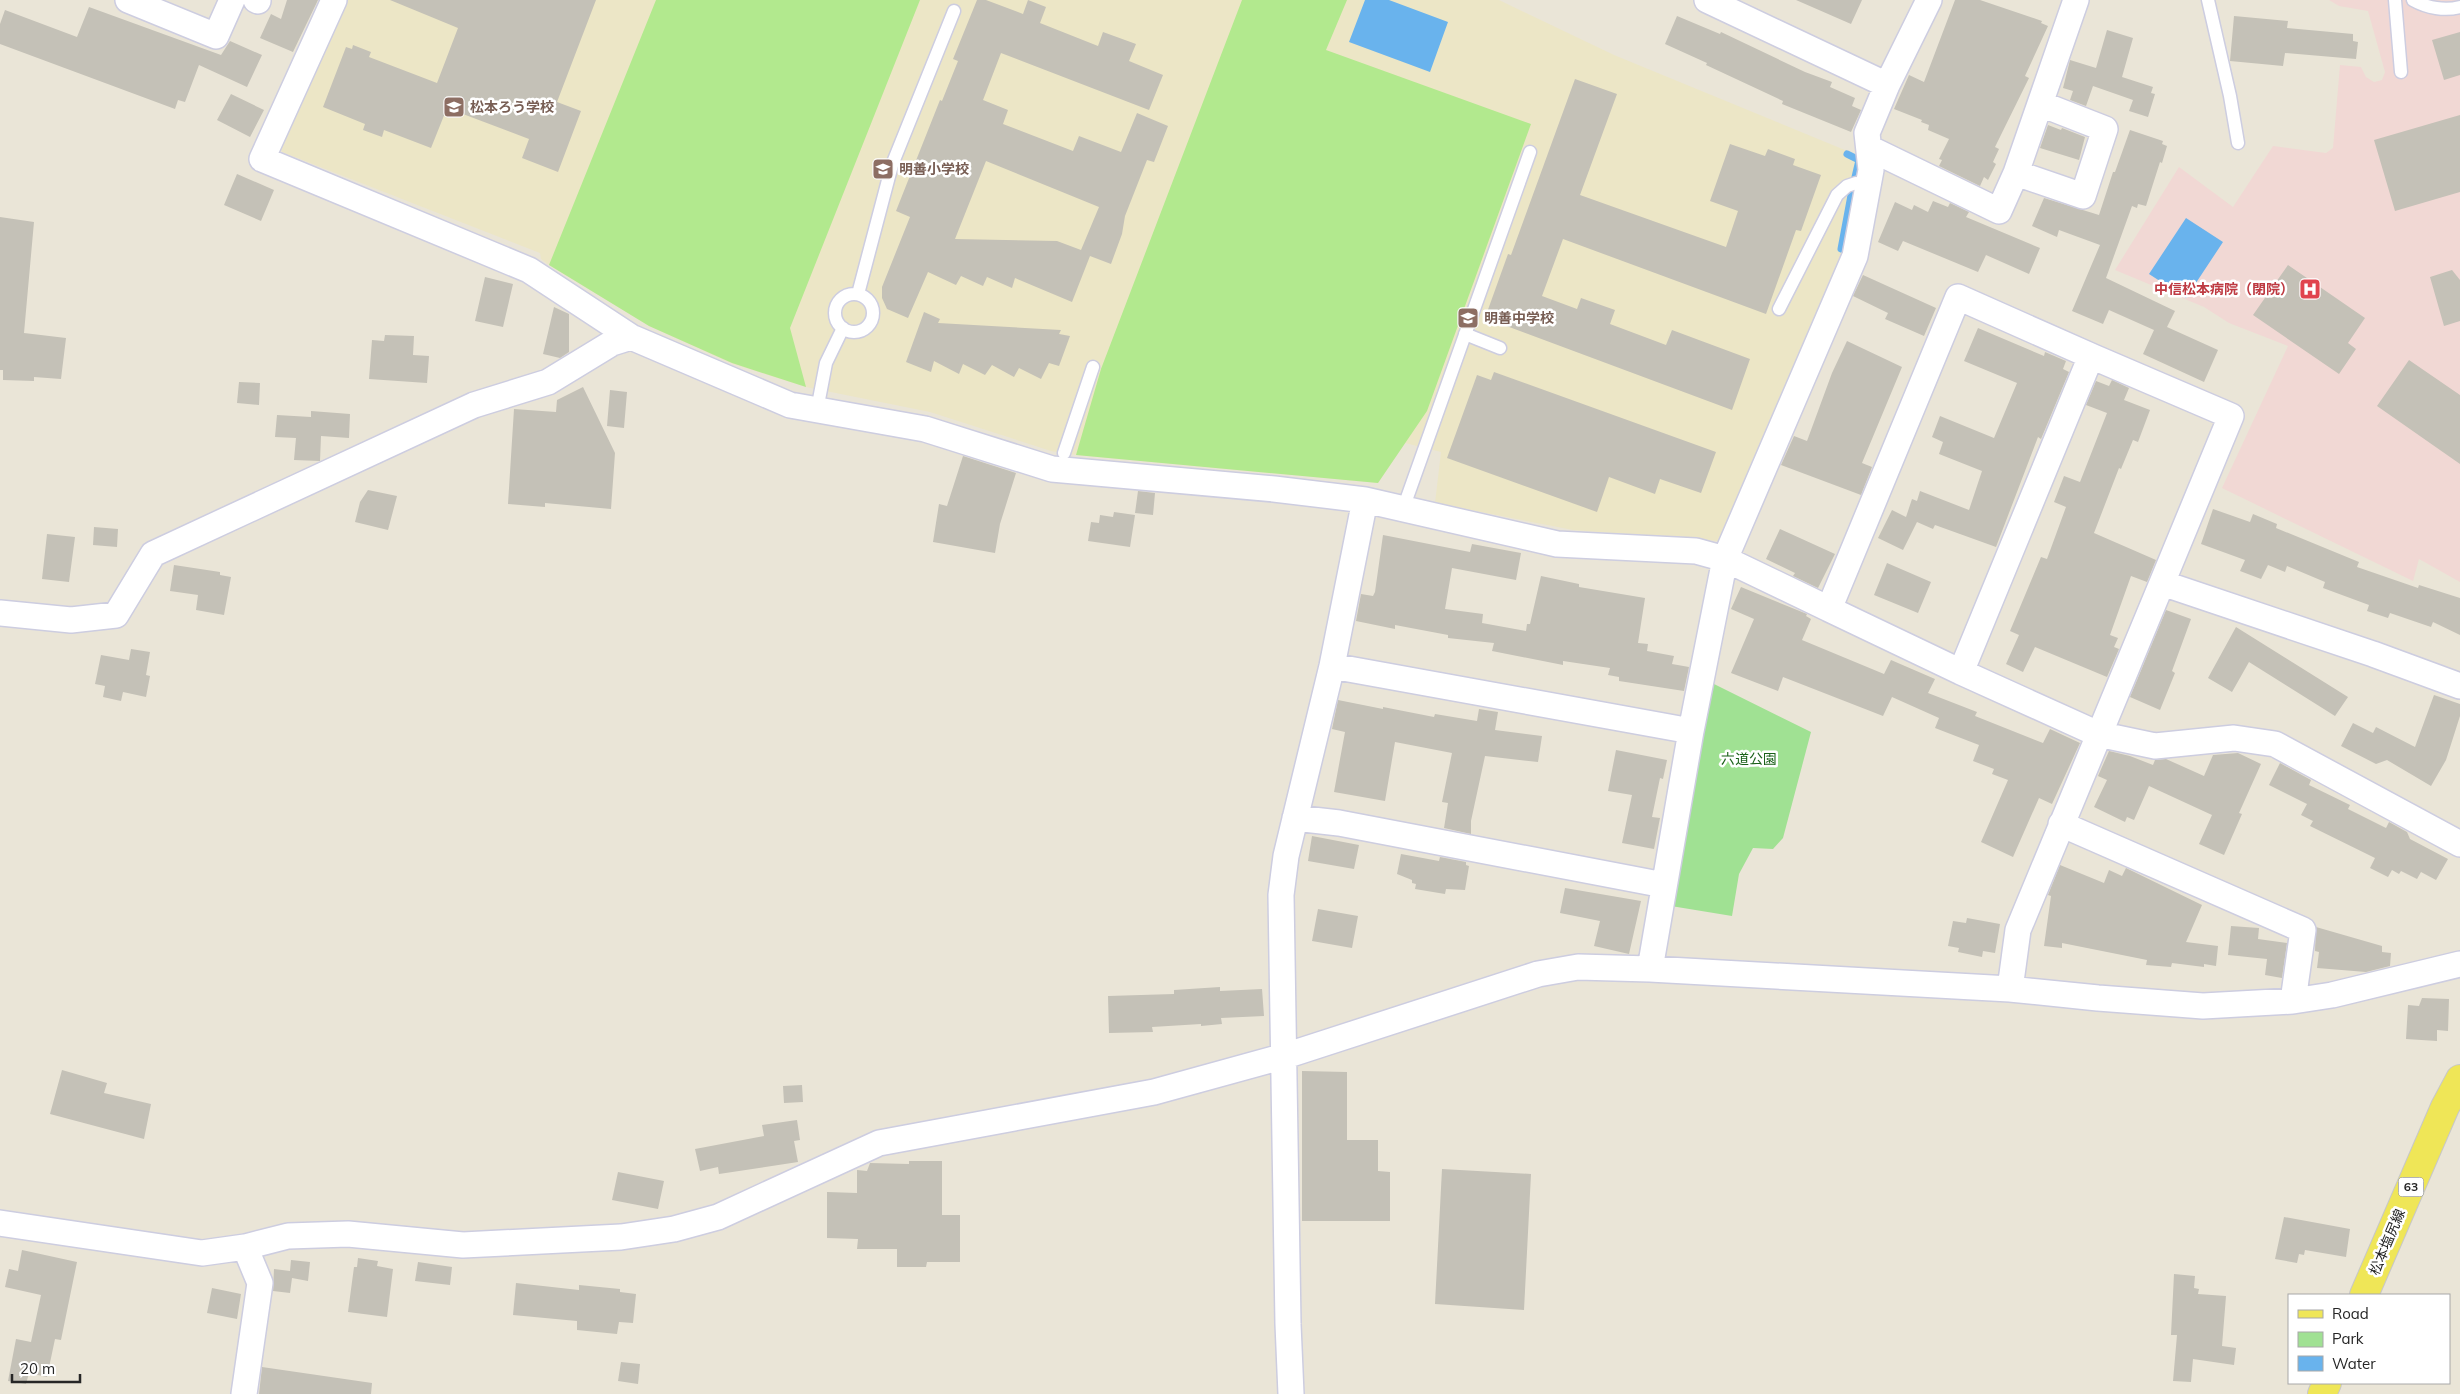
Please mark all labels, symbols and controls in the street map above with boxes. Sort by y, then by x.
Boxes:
school or university icon: 松本ろう学校 [442,95,466,119]
place label: 松本ろう学校 [470,98,554,116]
school or university icon: 明善小学校 [871,157,895,181]
place label: 明善小学校 [899,160,969,178]
hospital icon: 中信松本病院（閉院） [2298,277,2322,301]
place label: 中信松本病院（閉院） [2154,280,2294,298]
school or university icon: 明善中学校 [1456,306,1480,330]
place label: 明善中学校 [1484,309,1554,327]
park label: 六道公園 [1721,750,1777,768]
road number: 63 [2398,1178,2424,1196]
street label: 松本塩尻線 [2365,1206,2409,1278]
legend [2288,1294,2450,1384]
text: Road [2332,1304,2369,1323]
text: Park [2332,1329,2364,1348]
scale bar [12,1352,80,1384]
text: Water [2332,1354,2376,1373]
text: 20 m [20,1359,55,1378]

